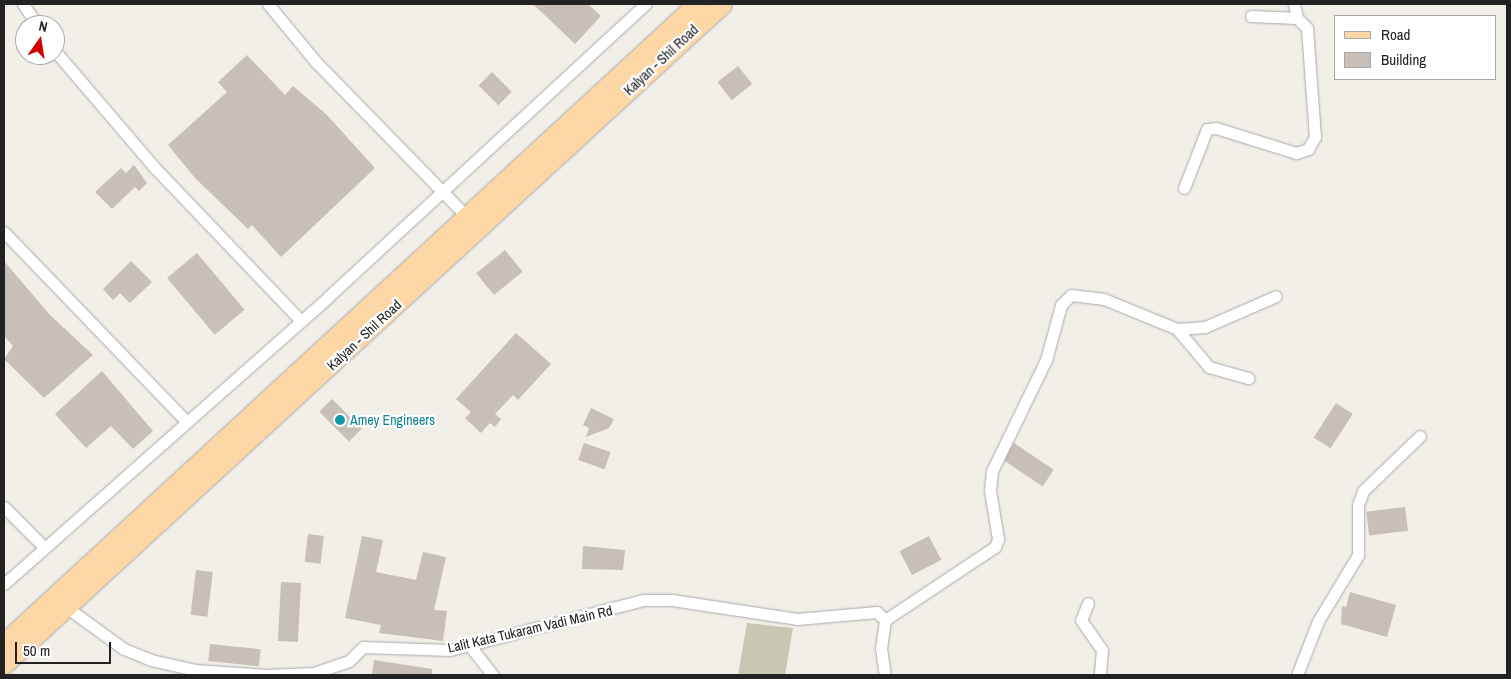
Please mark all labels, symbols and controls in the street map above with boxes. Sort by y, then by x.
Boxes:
north arrow [15,15,65,65]
legend [1334,15,1496,80]
text: N [37,17,49,36]
street label: Kalyan - Shil Road [620,21,702,99]
text: Road [1381,24,1410,45]
text: Building [1381,49,1426,70]
street label: Kalyan - Shil Road [323,296,405,374]
place label: Amey Engineers [350,412,435,428]
marker: Amey Engineers [334,414,346,426]
street label: Lalit Kata Tukaram Vadi Main Rd [446,602,614,656]
scale bar [18,632,114,664]
text: 50 m [23,640,50,661]

